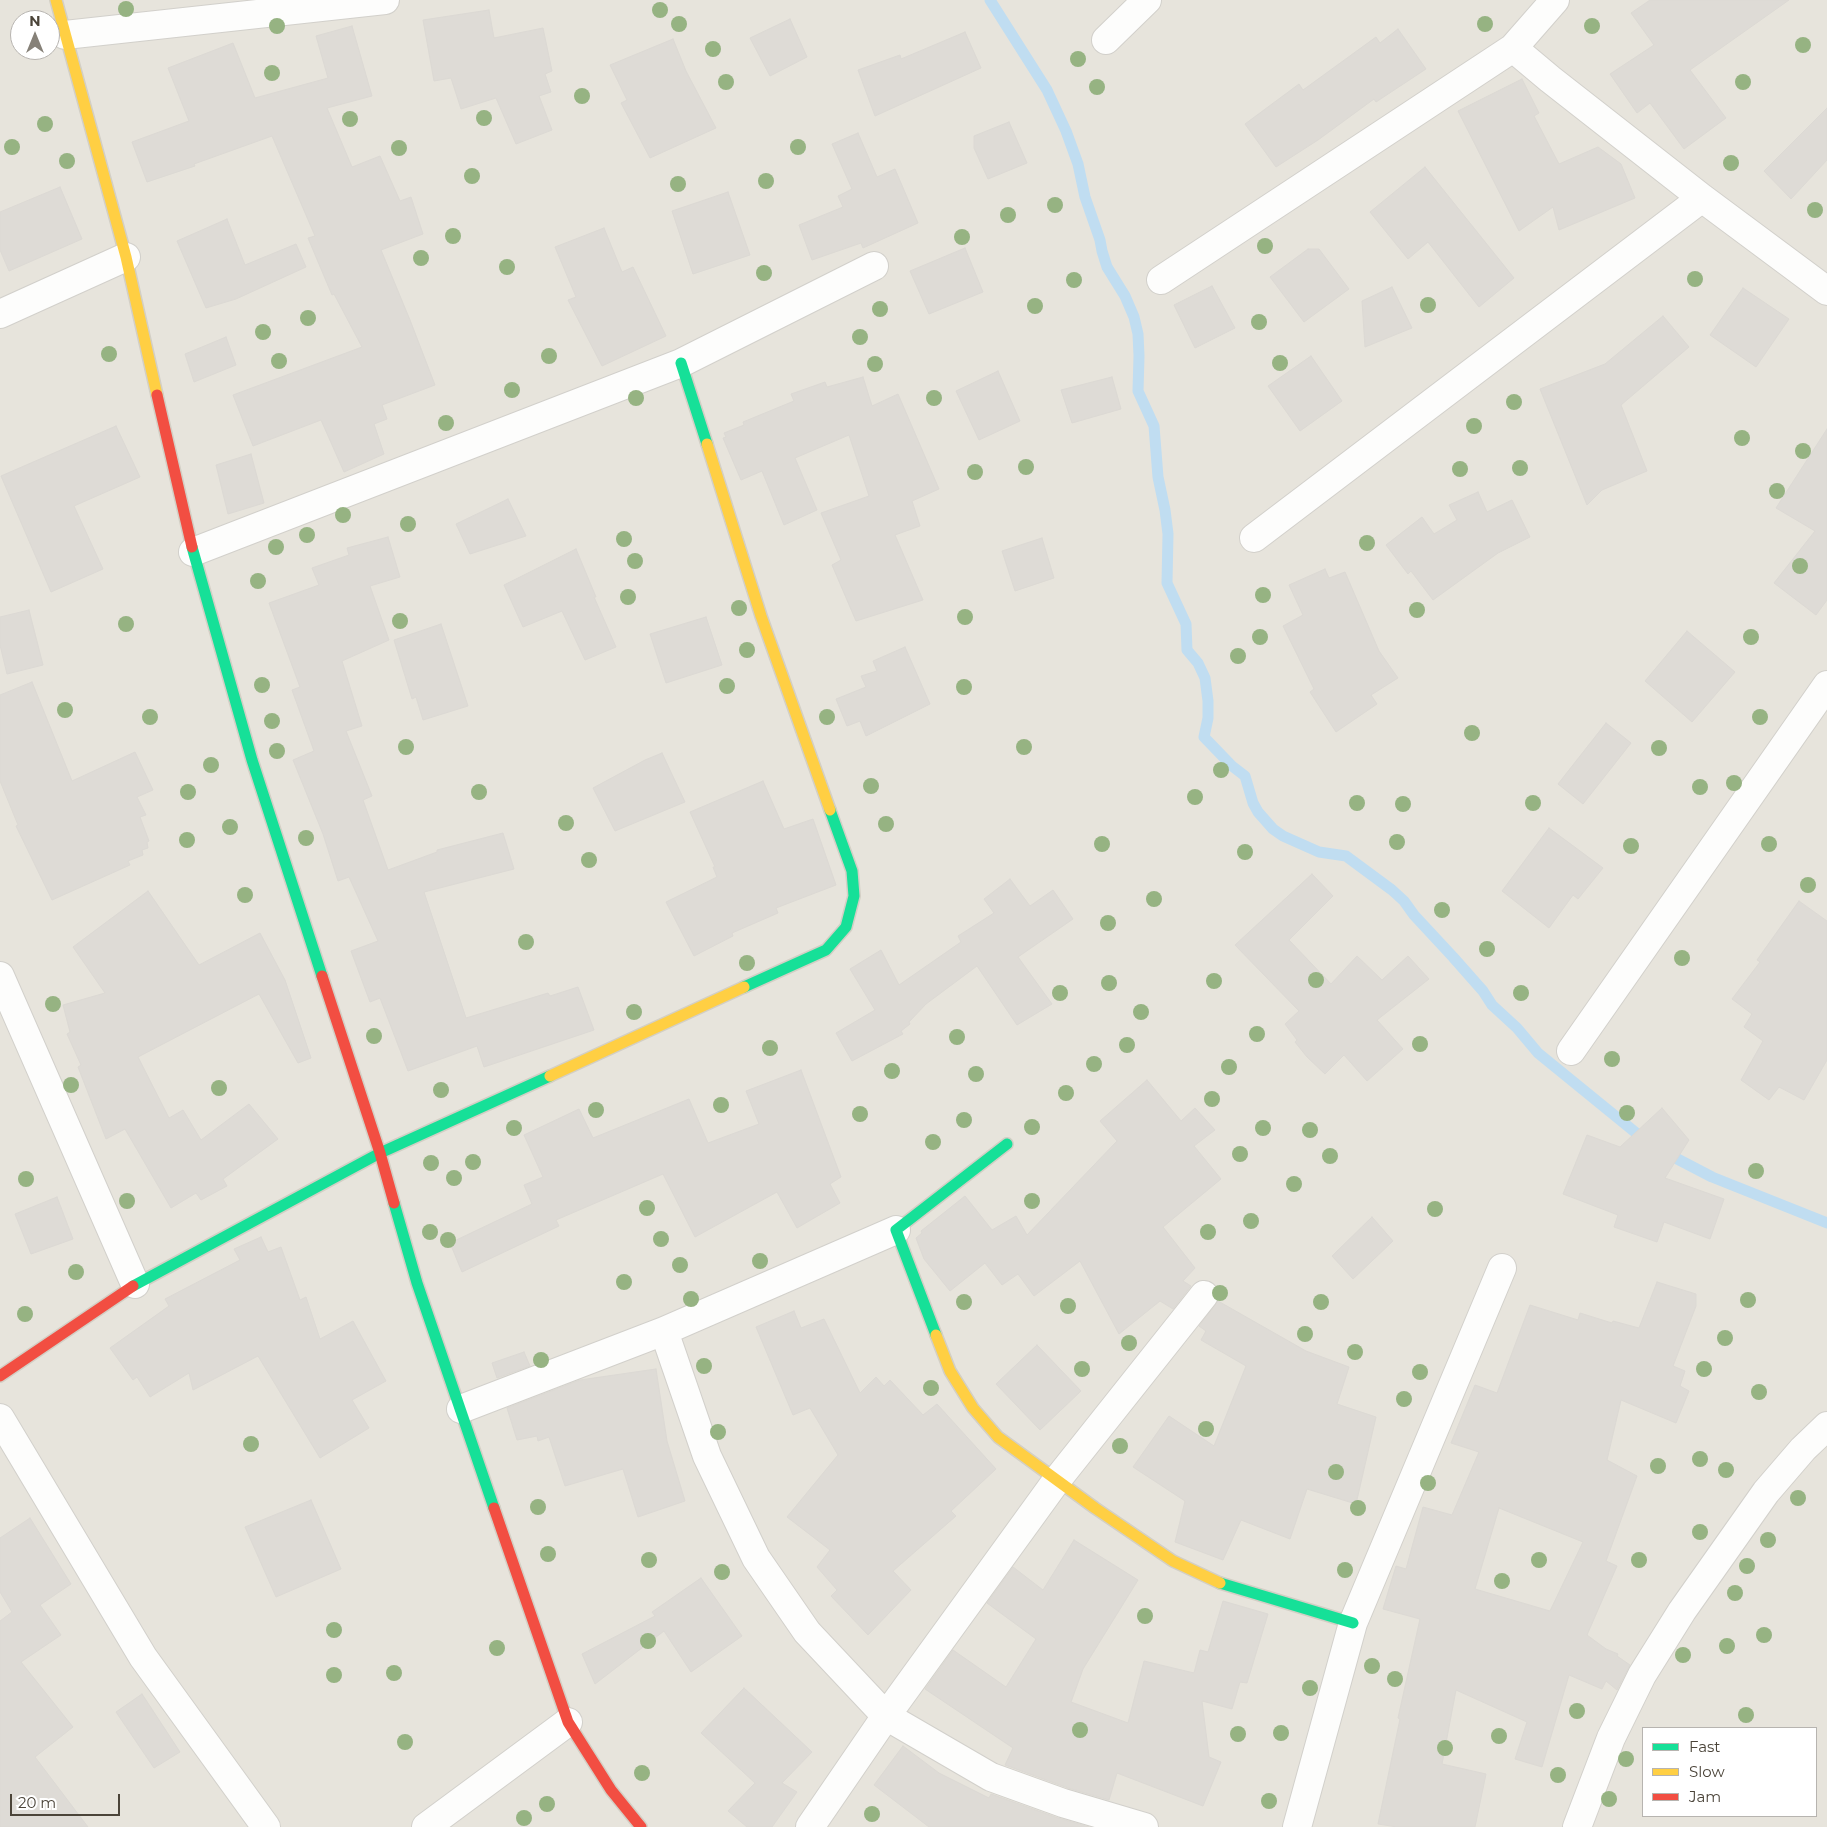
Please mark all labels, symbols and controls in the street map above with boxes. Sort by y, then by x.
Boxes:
north arrow [10,10,60,60]
text: N [29,12,41,30]
legend [1642,1727,1817,1817]
text: Fast [1689,1737,1720,1756]
text: Slow [1689,1762,1725,1781]
scale bar [12,1784,122,1816]
text: Jam [1689,1787,1721,1806]
text: 20 m [18,1793,56,1812]

